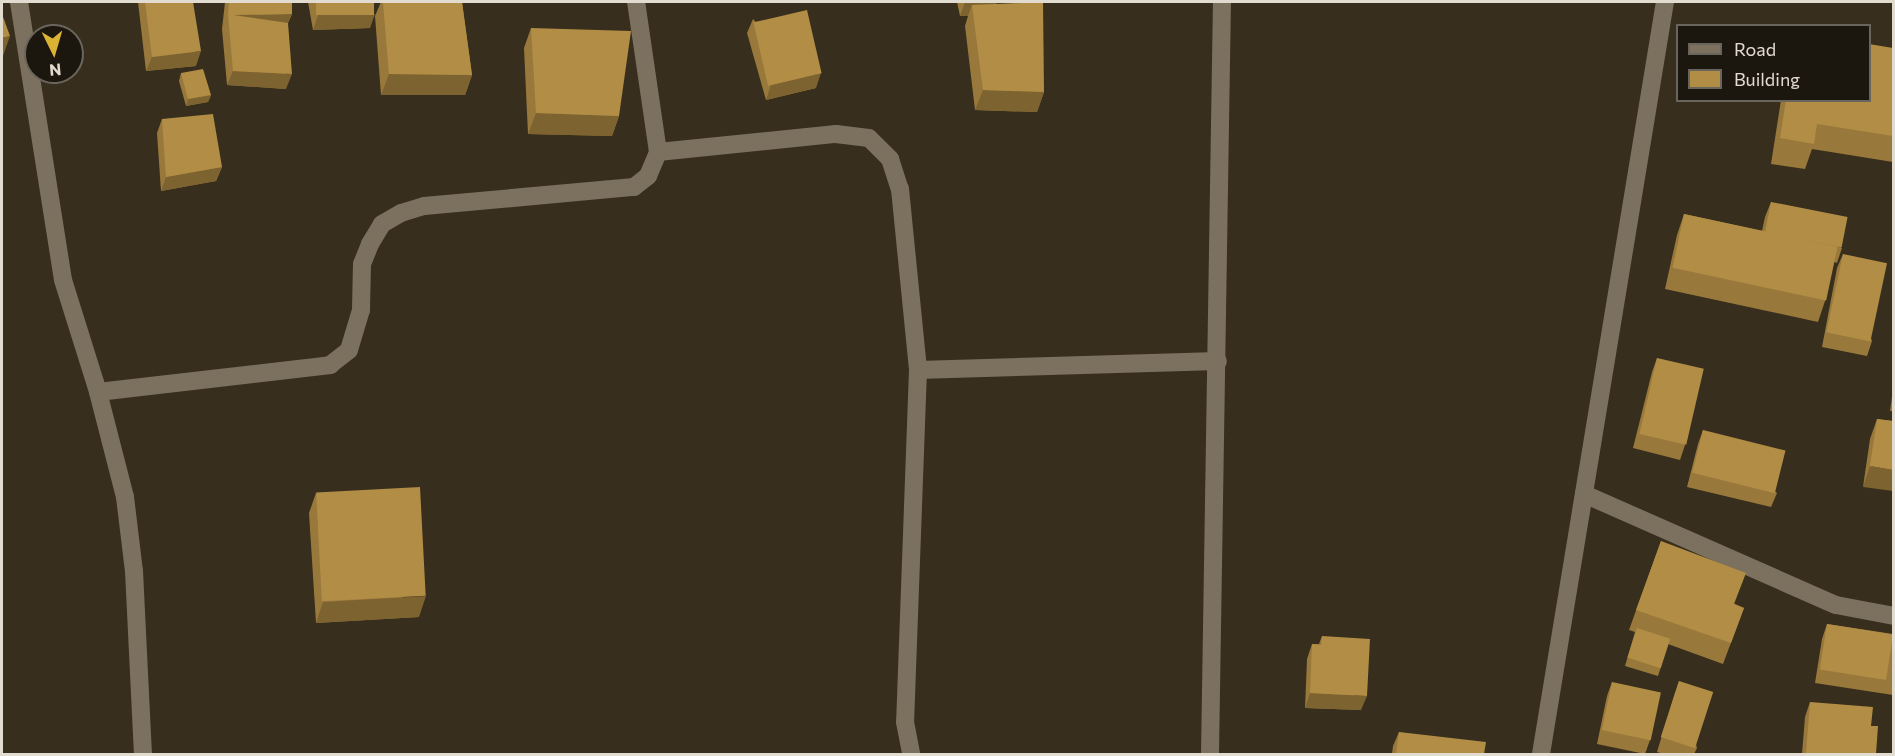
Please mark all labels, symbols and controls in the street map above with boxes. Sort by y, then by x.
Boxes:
north arrow [24,24,84,84]
legend [1676,24,1871,102]
text: Road [1734,38,1776,60]
text: N [49,60,62,80]
text: Building [1734,68,1800,90]

